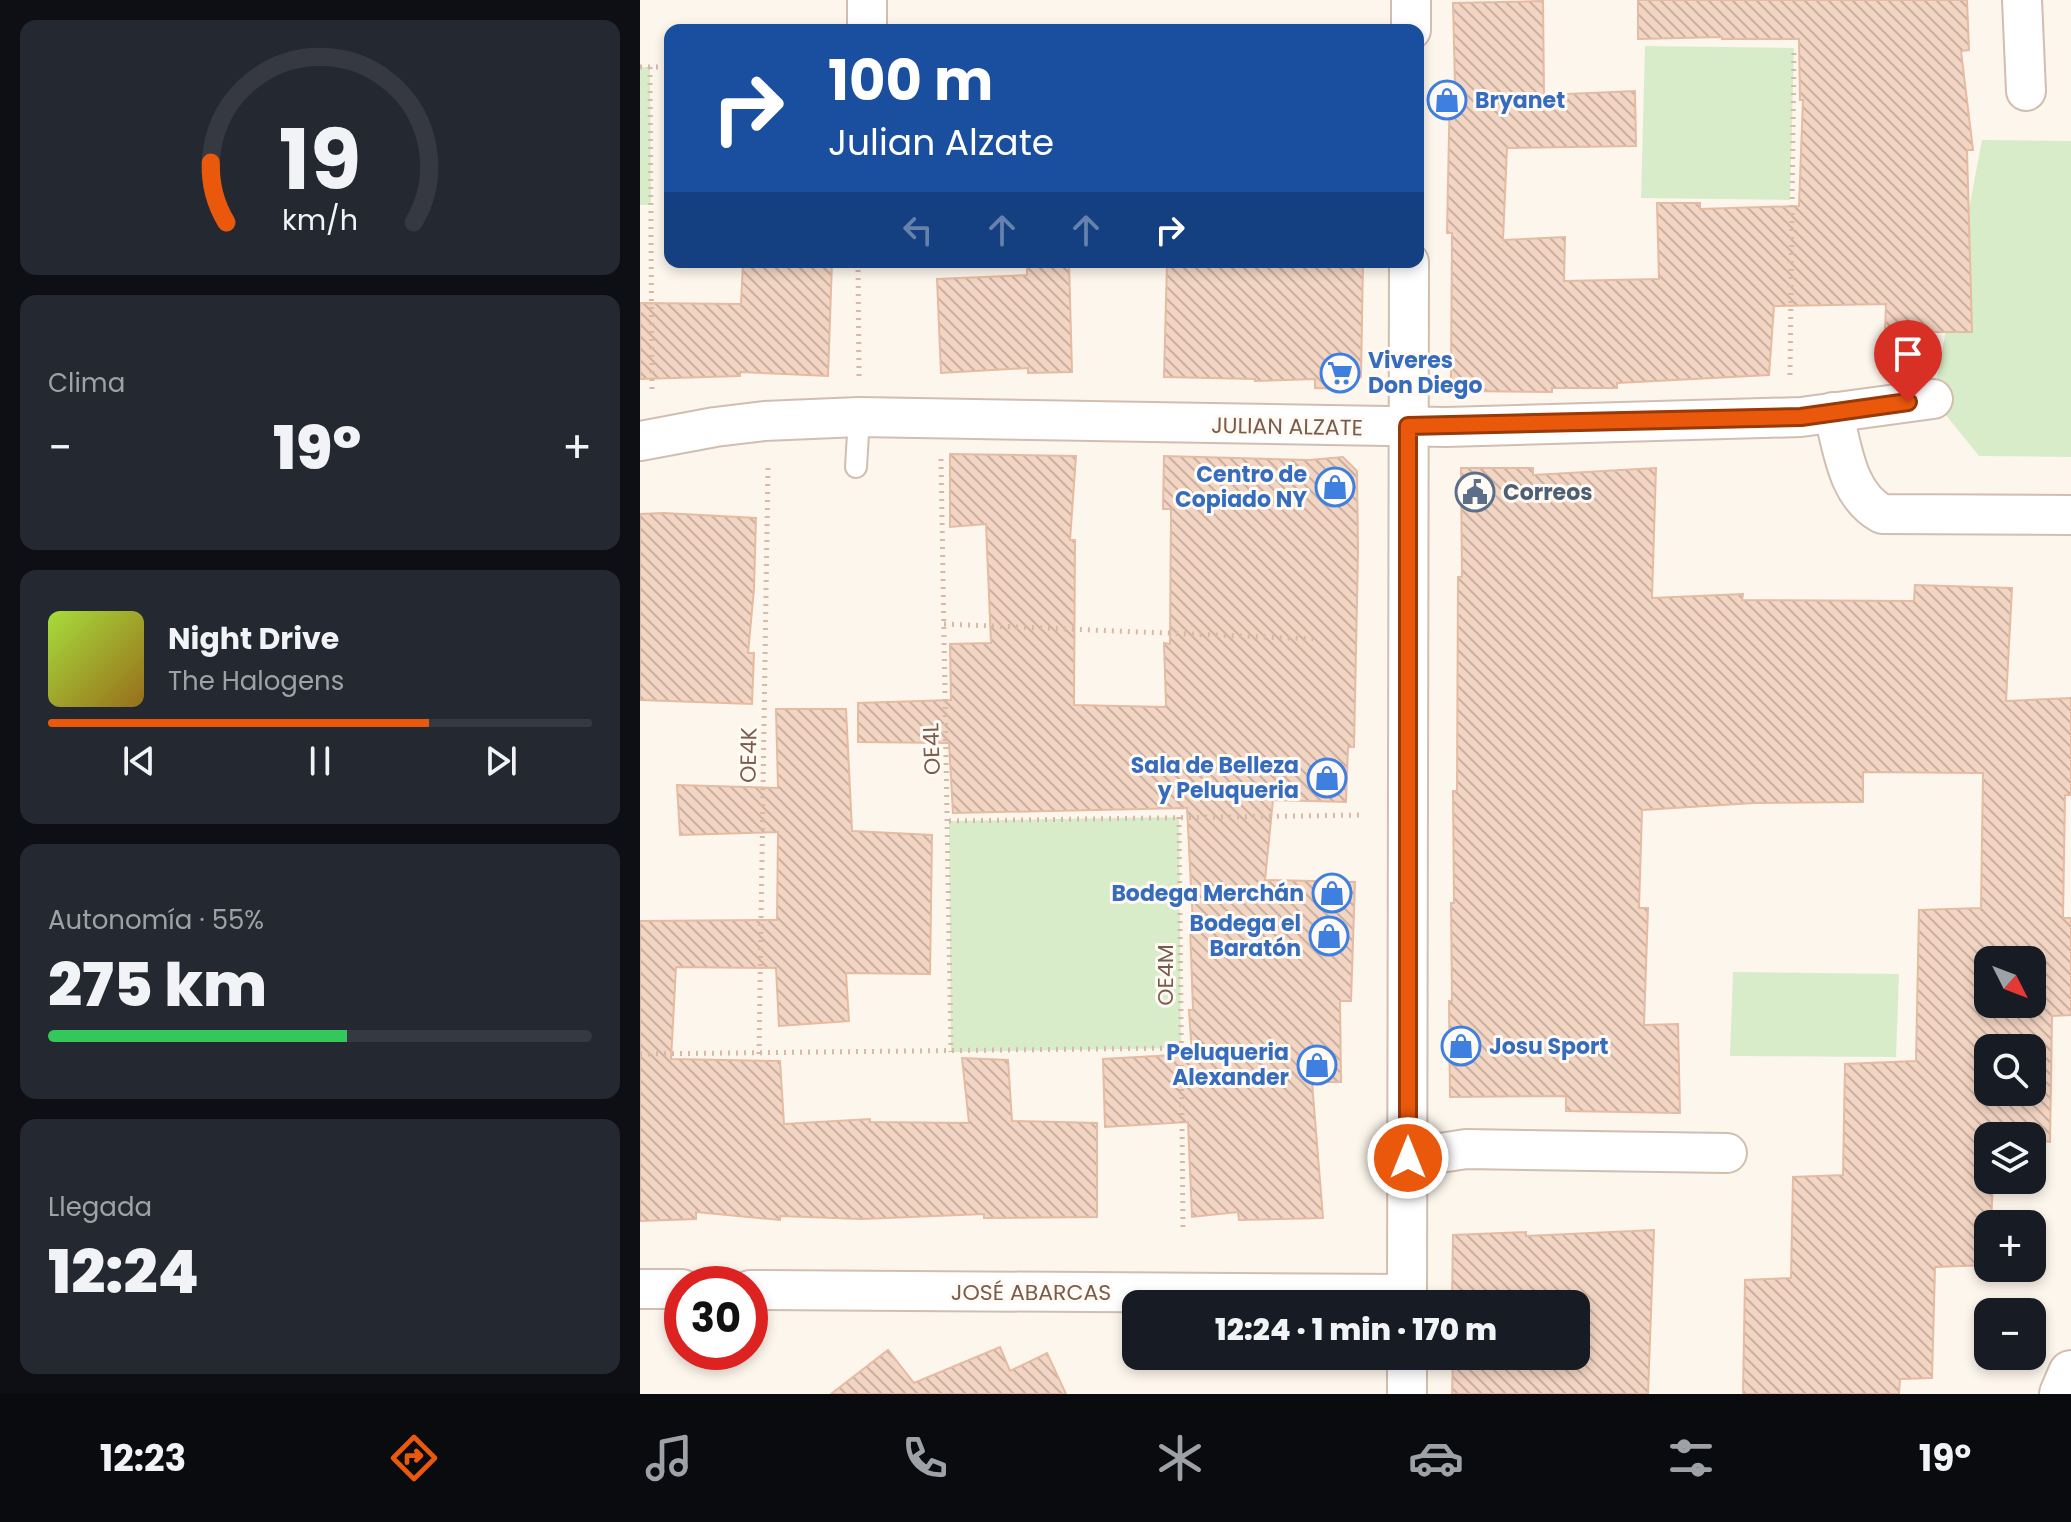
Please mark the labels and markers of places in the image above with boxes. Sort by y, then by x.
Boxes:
shop icon: Bryanet [1426,79,1468,121]
place label: Bryanet [1475,85,1565,116]
pin [1874,320,1942,402]
place label: Viveres Don Diego [1368,345,1483,401]
supermarket icon: Viveres Don Diego [1319,352,1361,394]
place label: Centro de Copiado NY [1175,459,1307,515]
shop icon: Centro de Copiado NY [1314,466,1356,508]
public building icon: Correos [1454,471,1496,513]
place label: Correos [1503,477,1592,508]
place label: Sala de Belleza y Peluqueria [1131,750,1299,806]
shop icon: Sala de Belleza y Peluqueria [1306,757,1348,799]
shop icon: Bodega Merchán [1311,872,1353,914]
place label: Bodega Merchán [1111,878,1304,909]
place label: Bodega el Baratón [1189,908,1301,964]
shop icon: Bodega el Baratón [1308,915,1350,957]
shop icon: Josu Sport [1440,1025,1482,1067]
place label: Josu Sport [1489,1031,1608,1062]
place label: Peluqueria Alexander [1166,1037,1289,1093]
shop icon: Peluqueria Alexander [1296,1044,1338,1086]

